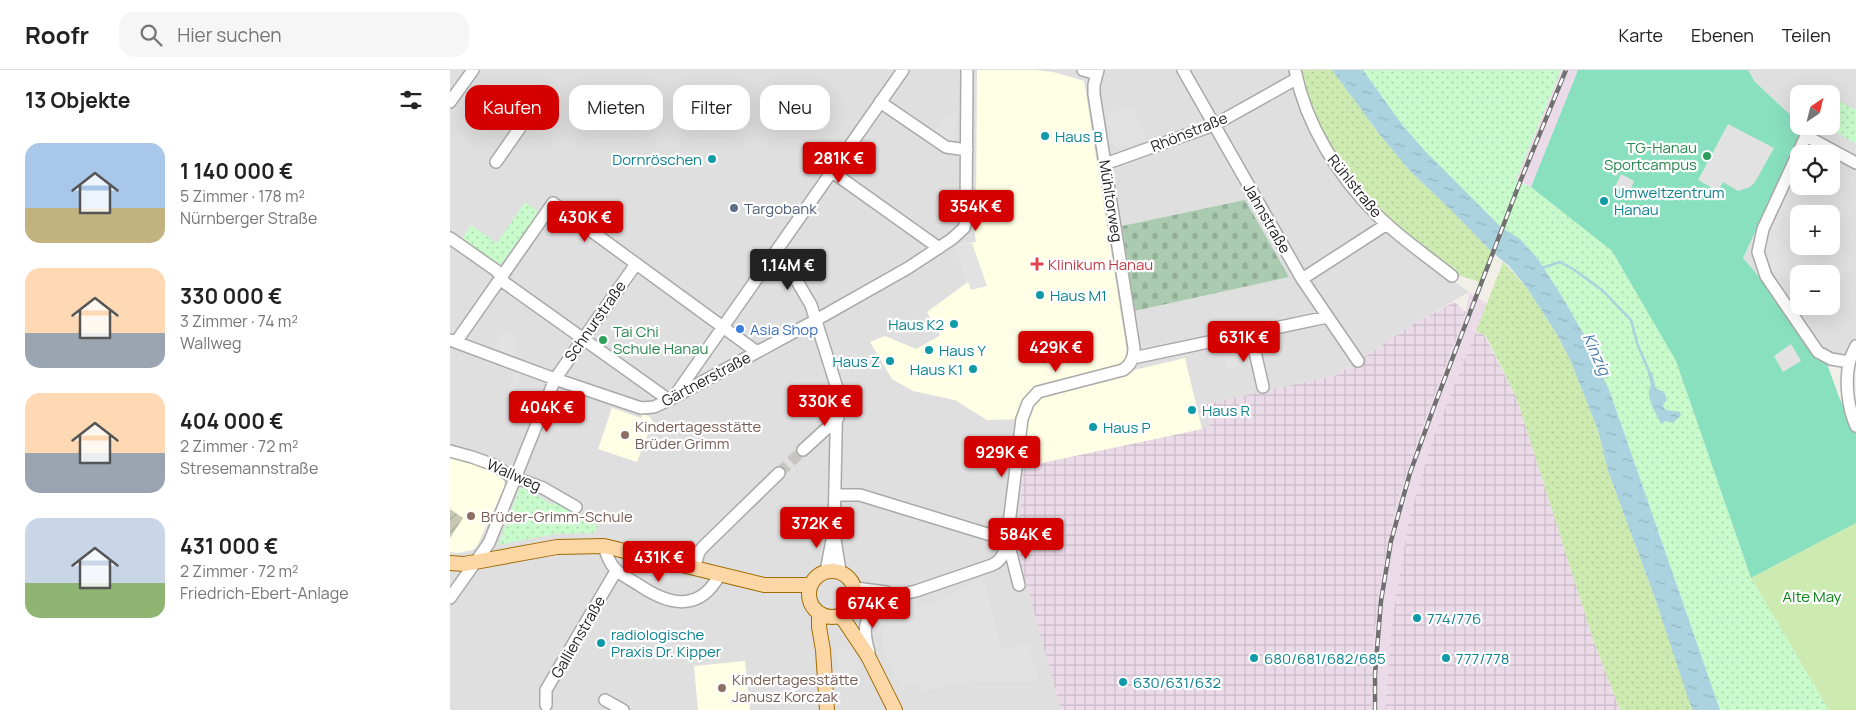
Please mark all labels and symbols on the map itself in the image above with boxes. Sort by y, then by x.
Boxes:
north arrow [1790,85,1840,135]
street label: Rhönstraße [1147,107,1231,157]
place label: Haus B [1055,126,1103,147]
marker: Haus B [1039,130,1051,142]
place label: TG-Hanau Sportcampus [1604,137,1697,175]
pin: 281K € [798,142,880,184]
place label: Dornröschen [612,149,702,170]
street label: Rühlstraße [1323,150,1387,222]
marker: TG-Hanau Sportcampus [1701,150,1713,162]
marker: Dornröschen [706,153,718,165]
street label: Mühltorweg [1094,158,1128,244]
street label: Jahnstraße [1238,179,1296,257]
place label: Umweltzentrum Hanau [1614,182,1725,220]
pin: 354K € [935,190,1017,232]
marker: Umweltzentrum Hanau [1598,195,1610,207]
place label: Targobank [744,198,817,219]
pin: 430K € [544,200,626,243]
marker: Targobank [728,202,740,214]
pin: 1.14M € [742,248,834,291]
place label: Klinikum Hanau [1048,254,1153,275]
marker: Klinikum Hanau [1030,257,1044,271]
street label: Schnurstraße [559,276,631,366]
place label: Haus M1 [1050,285,1107,306]
marker: Haus M1 [1034,289,1046,301]
place label: Haus K2 [888,314,944,335]
marker: Haus K2 [948,318,960,330]
place label: Asia Shop [750,319,818,340]
pin: 631K € [1203,320,1285,363]
place label: Tai Chi Schule Hanau [613,321,708,359]
marker: Asia Shop [734,323,746,335]
water label: Kinzig [1578,329,1617,380]
pin: 429K € [1015,330,1097,373]
marker: Tai Chi Schule Hanau [597,334,609,346]
place label: Haus Y [939,340,986,361]
marker: Haus Y [923,344,935,356]
street label: Gärtnerstraße [658,347,754,411]
place label: Haus Z [832,351,880,372]
marker: Haus Z [884,355,896,367]
place label: Haus K1 [910,359,963,380]
marker: Haus K1 [967,363,979,375]
pin: 330K € [784,384,866,427]
pin: 404K € [506,390,588,433]
place label: Haus R [1202,400,1250,421]
marker: Haus R [1186,404,1198,416]
place label: Kindertagesstätte Brüder Grimm [635,416,762,454]
place label: Haus P [1103,417,1150,438]
marker: Haus P [1087,421,1099,433]
marker: Kindertagesstätte Brüder Grimm [619,429,631,441]
pin: 929K € [961,436,1043,478]
street label: Wallweg [483,454,545,496]
place label: Brüder-Grimm-Schule [481,506,633,527]
pin: 372K € [776,506,858,549]
marker: Brüder-Grimm-Schule [465,510,477,522]
pin: 584K € [985,518,1067,560]
pin: 431K € [618,540,700,583]
pin: 674K € [832,586,914,629]
park label: Alte May [1783,586,1842,607]
street label: Gallienstraße [546,592,610,682]
place label: 774/776 [1427,608,1481,629]
marker: 774/776 [1411,612,1423,624]
place label: radiologische Praxis Dr. Kipper [611,624,722,662]
marker: radiologische Praxis Dr. Kipper [595,637,607,649]
place label: 680/681/682/685 [1264,648,1386,669]
place label: 777/778 [1456,648,1509,669]
marker: 680/681/682/685 [1248,652,1260,664]
marker: 777/778 [1440,652,1452,664]
place label: Kindertagesstätte Janusz Korczak [732,669,859,707]
place label: 630/631/632 [1133,672,1221,693]
marker: 630/631/632 [1117,676,1129,688]
marker: Kindertagesstätte Janusz Korczak [716,682,728,694]

